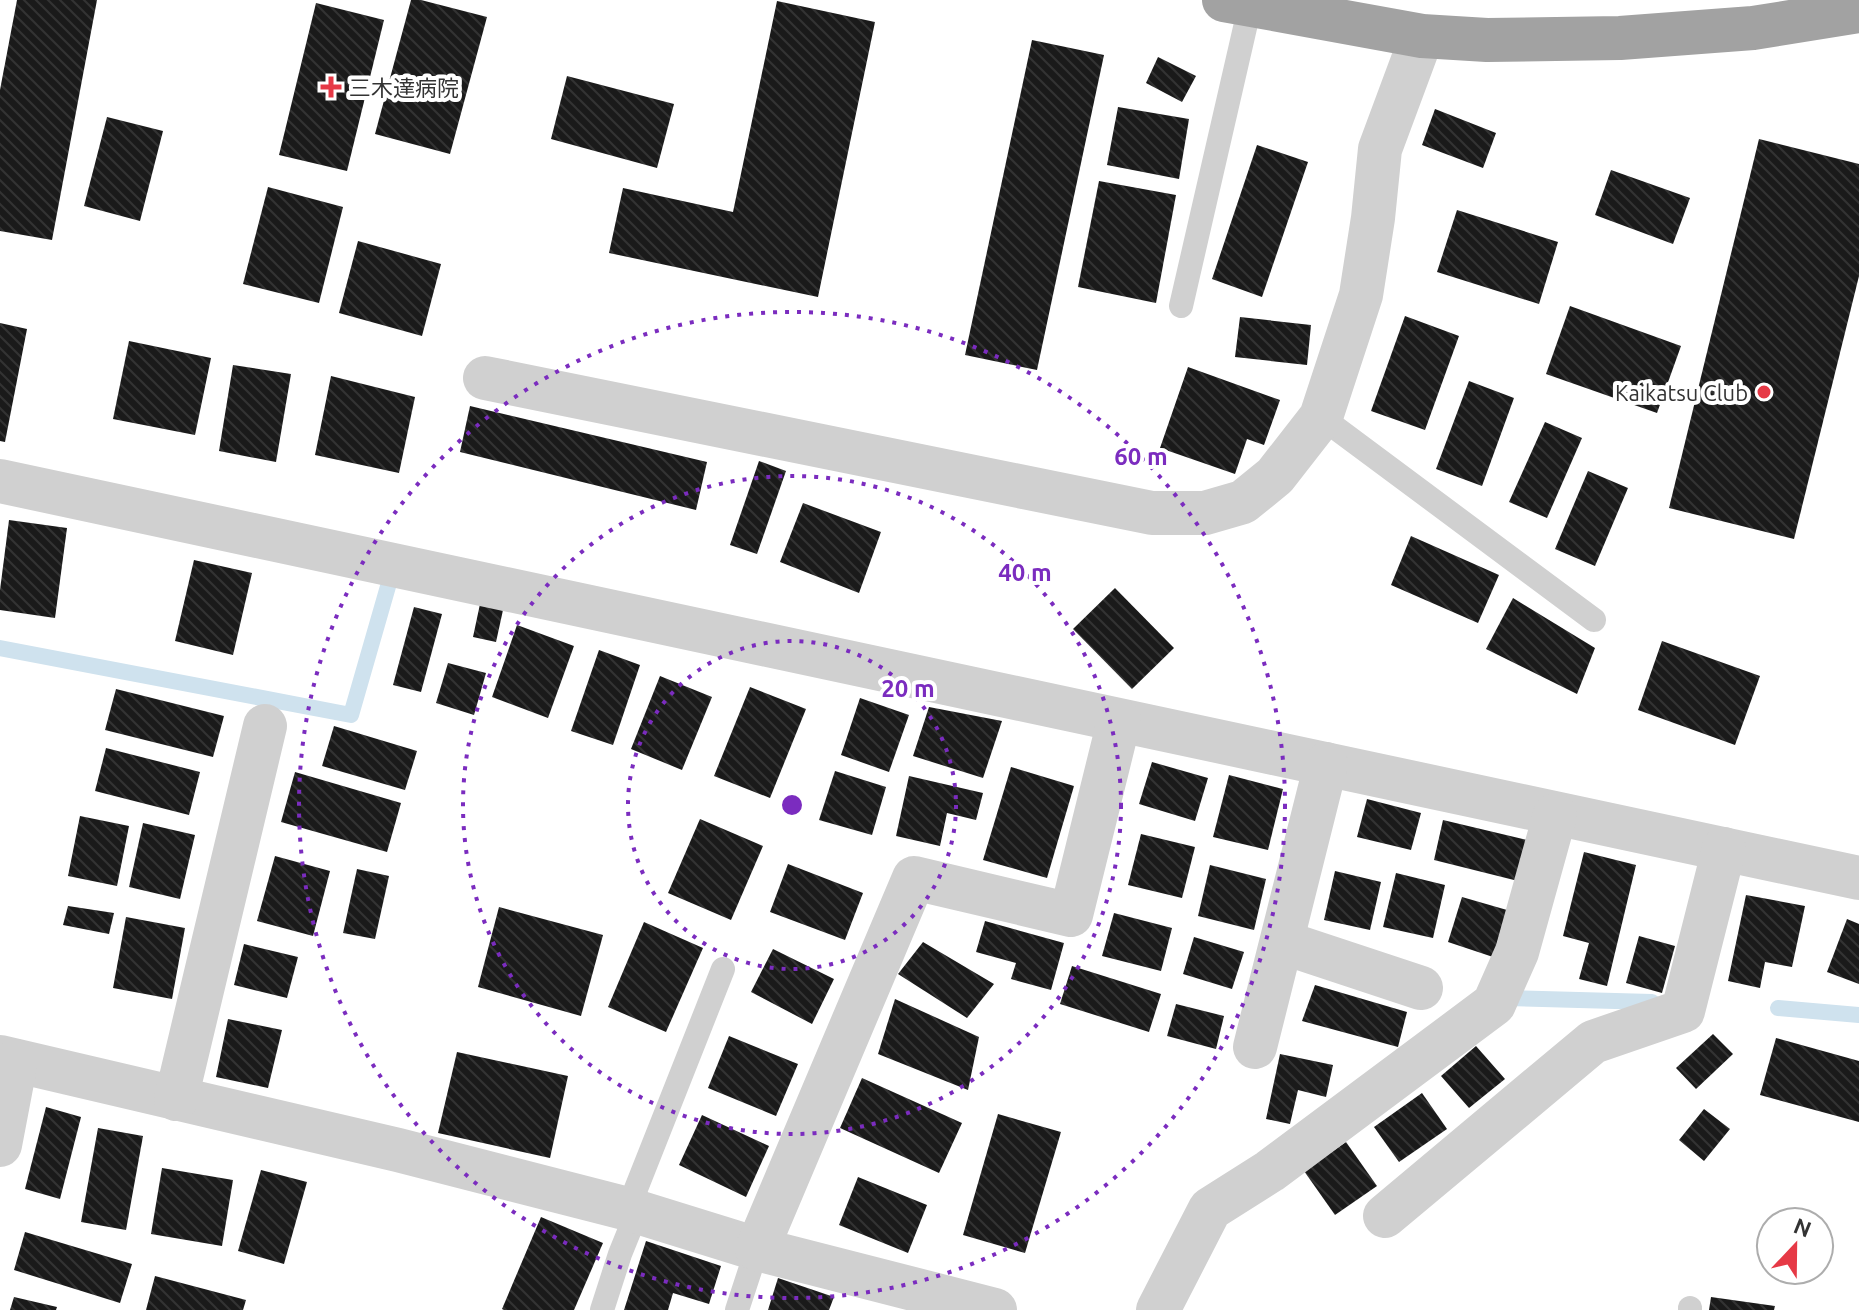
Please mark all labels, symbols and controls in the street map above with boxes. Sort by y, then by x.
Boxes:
place label: 三木達病院 [349,75,459,100]
marker: 三木達病院 [320,76,342,98]
place label: Kaikatsu Club [1615,380,1748,405]
marker: Kaikatsu Club [1755,383,1773,401]
text: 60 m [1114,443,1168,470]
text: 40 m [998,559,1052,586]
text: 20 m [881,675,935,702]
centre of rings [778,791,806,819]
north arrow [1755,1206,1835,1286]
text: N [1790,1212,1815,1242]

